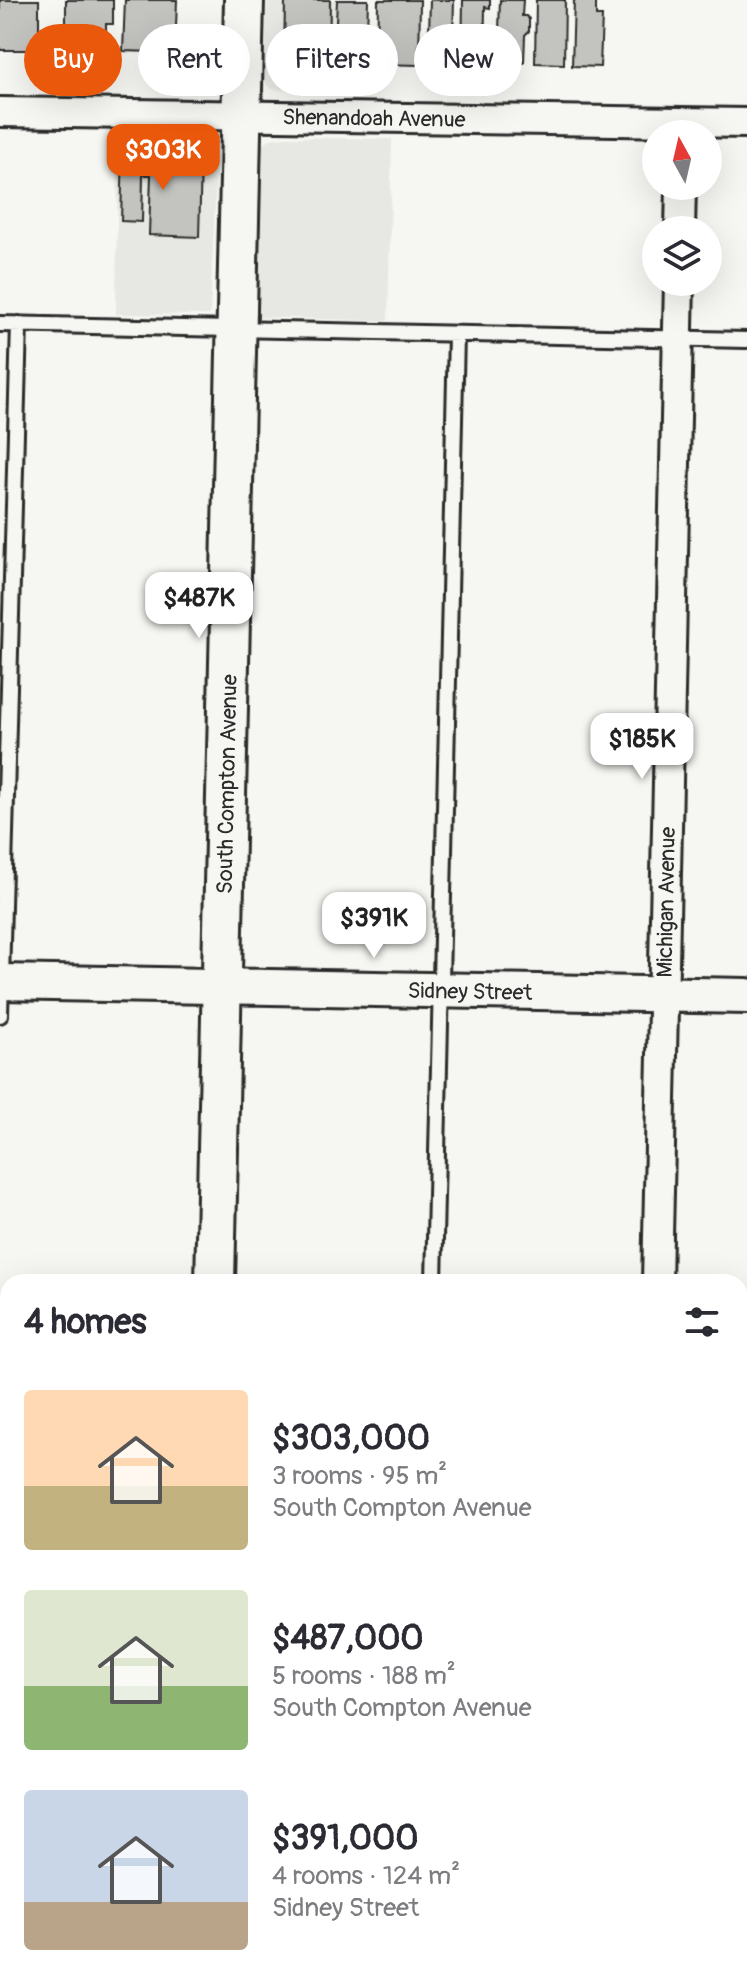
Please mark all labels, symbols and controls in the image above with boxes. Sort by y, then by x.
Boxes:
chip: Buy [24,24,122,96]
chip: Rent [138,24,250,96]
chip: Filters [266,24,398,96]
chip: New [414,24,522,96]
street label: Shenandoah Avenue [282,103,466,134]
north arrow [642,120,722,200]
map controls [642,120,722,296]
pin: $303K [107,124,219,192]
text: $303K [125,134,201,166]
button: layers [642,216,722,296]
pin: $487K [143,572,255,640]
text: $487K [163,582,235,614]
street label: South Compton Avenue [211,674,244,894]
pin: $185K [586,713,698,781]
text: $185K [608,723,676,755]
street label: Michigan Avenue [651,826,682,978]
pin: $391K [318,892,430,960]
text: $391K [340,902,408,934]
street label: Sidney Street [407,977,533,1007]
icon: filters [680,1300,724,1344]
text: 4 homes [24,1301,146,1344]
text: $303,000 [272,1417,430,1460]
icon: home [88,1422,184,1518]
text: 3 rooms · 95 m² [272,1460,447,1492]
text: South Compton Avenue [272,1492,532,1524]
text: $487,000 [272,1617,424,1660]
icon: home [88,1622,184,1718]
text: 5 rooms · 188 m² [272,1660,456,1692]
text: South Compton Avenue [272,1692,532,1724]
text: $391,000 [272,1817,419,1860]
icon: home [88,1822,184,1918]
text: 4 rooms · 124 m² [272,1860,460,1892]
text: Sidney Street [272,1892,419,1924]

